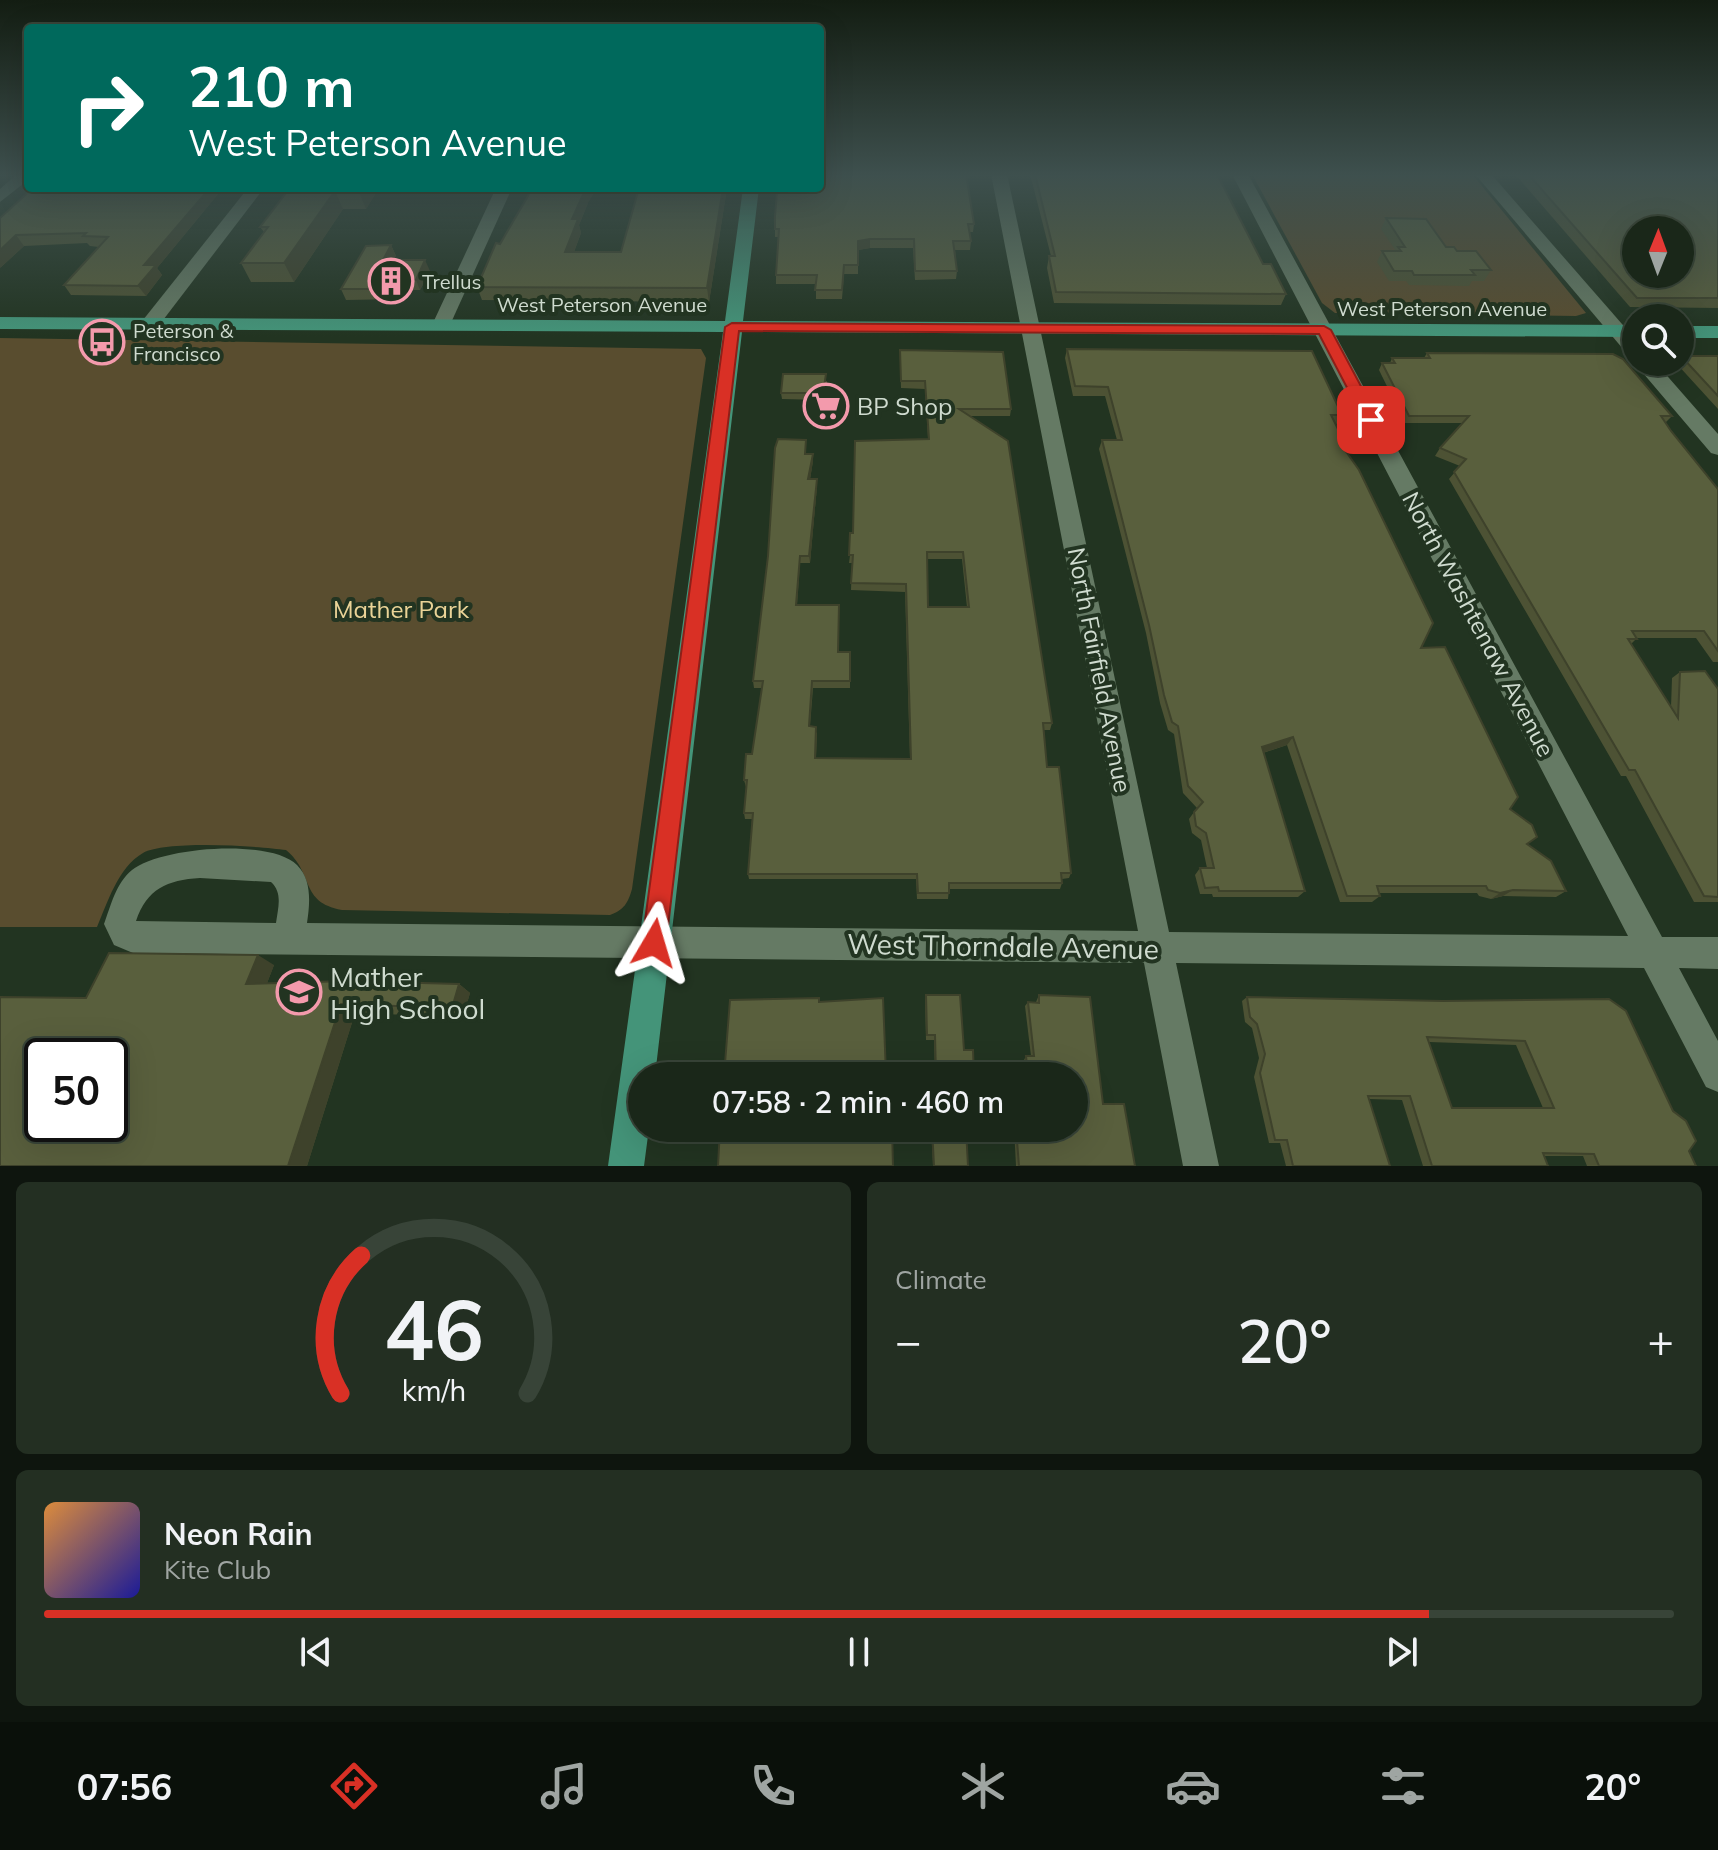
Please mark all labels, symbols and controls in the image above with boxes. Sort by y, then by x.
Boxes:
text: 210 m [188,51,355,121]
icon: right [56,56,160,160]
text: West Peterson Avenue [188,120,567,165]
north arrow [1622,216,1694,288]
map controls [1622,216,1694,376]
building icon: Trellus [367,257,415,305]
place label: Trellus [422,269,482,294]
street label: West Peterson Avenue [497,292,707,317]
street label: West Peterson Avenue [1337,296,1547,321]
button: search [1622,304,1694,376]
bus stop icon: Peterson & Francisco [78,318,126,366]
place label: Peterson & Francisco [133,318,234,366]
supermarket icon: BP Shop [802,382,850,430]
pin [1337,386,1405,454]
place label: BP Shop [857,391,952,421]
icon: arrive [1349,398,1393,442]
street label: North Washtenaw Avenue [1396,486,1562,762]
street label: North Fairfield Avenue [1062,545,1138,795]
park label: Mather Park [333,594,470,624]
position arrow [612,901,696,985]
street label: West Thorndale Avenue [847,926,1159,966]
place label: Mather High School [330,959,485,1026]
school or university icon: Mather High School [275,968,323,1016]
speed limit sign: 50 [24,1038,128,1142]
text: 07:58 · 2 min · 460 m [712,1083,1004,1121]
text: Climate [895,1263,987,1296]
text: 46 [384,1276,483,1381]
text: 20° [1237,1303,1332,1378]
text: − [895,1313,921,1368]
text: + [1648,1313,1674,1368]
text: km/h [401,1372,466,1408]
text: Neon Rain [164,1515,313,1553]
text: Kite Club [164,1553,271,1586]
icon: previous [294,1630,338,1674]
icon: pause [837,1630,881,1674]
icon: next [1380,1630,1424,1674]
icon: directions [326,1758,382,1814]
icon: music [536,1758,592,1814]
icon: phone [745,1758,801,1814]
icon: climate [955,1758,1011,1814]
icon: car [1165,1758,1221,1814]
icon: filters [1375,1758,1431,1814]
text: 07:56 [77,1764,172,1809]
text: 20° [1584,1764,1641,1809]

